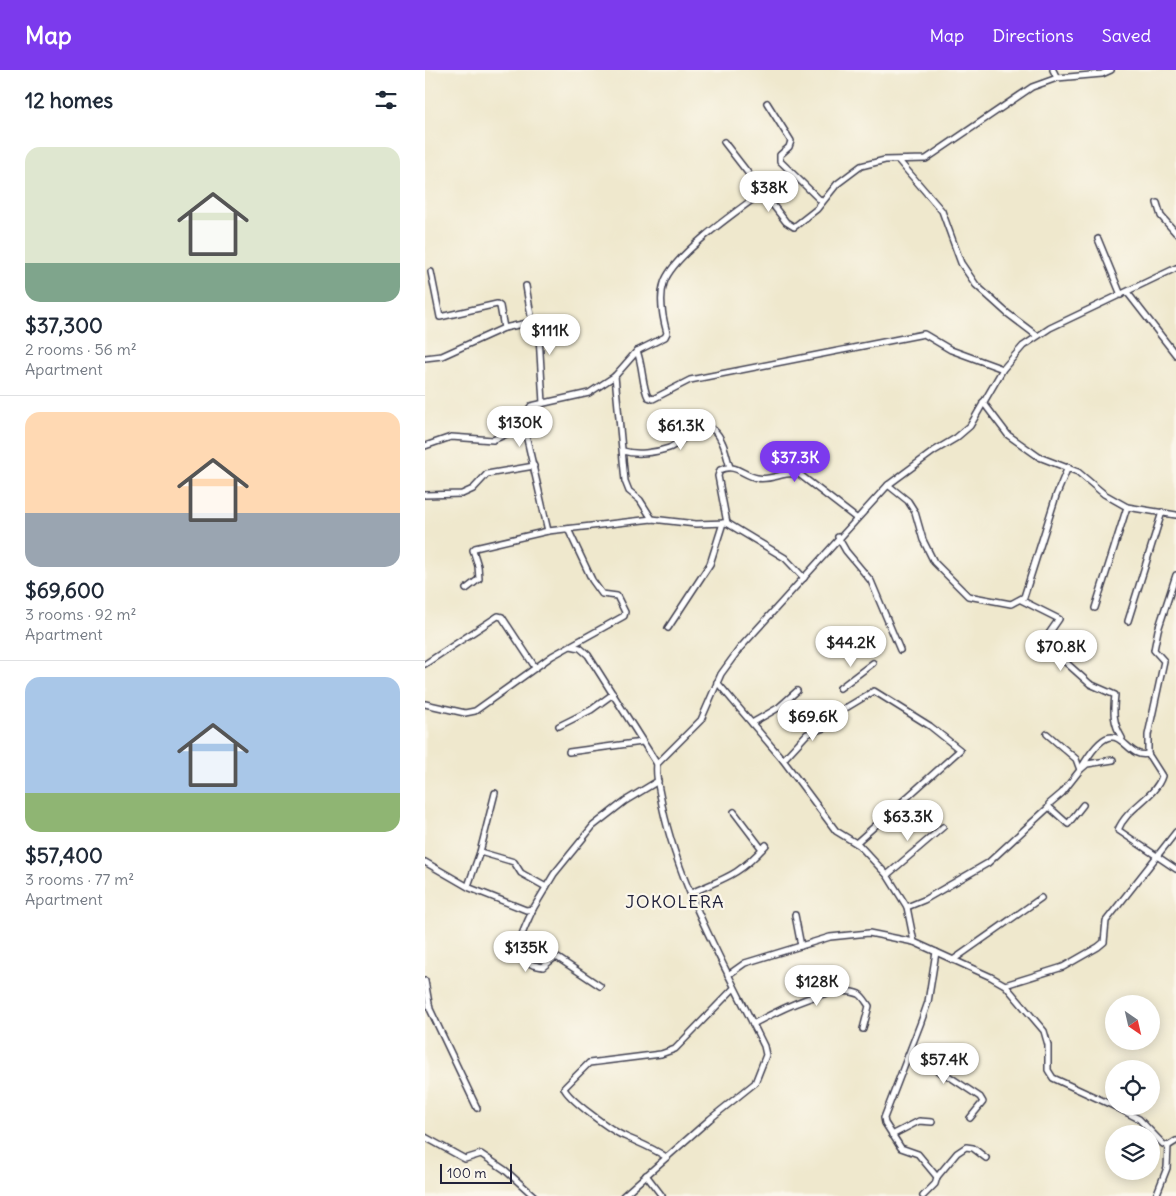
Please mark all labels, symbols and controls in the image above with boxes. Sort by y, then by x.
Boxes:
text: Map [25,20,72,50]
text: Map [929,24,964,47]
text: Directions [992,24,1074,47]
text: Saved [1102,24,1151,47]
icon: filters [372,86,400,114]
text: 12 homes [25,87,113,114]
pin: $38K [739,170,799,213]
text: $38K [750,177,788,197]
icon: home [168,179,258,269]
text: $37,300 [25,312,103,339]
pin: $111K [515,314,585,356]
text: $111K [531,320,569,340]
text: 2 rooms · 56 m² [25,339,137,359]
text: Apartment [25,359,103,379]
pin: $130K [485,406,555,448]
pin: $61.3K [640,408,722,451]
text: $130K [498,412,542,432]
text: $61.3K [658,415,704,435]
pin: $37.3K [754,440,836,483]
icon: home [168,445,258,535]
text: $37.3K [771,447,819,467]
text: $69,600 [25,577,105,604]
text: 3 rooms · 92 m² [25,604,137,624]
text: Apartment [25,624,103,644]
pin: $44.2K [810,626,892,668]
pin: $70.8K [1020,630,1102,672]
text: $44.2K [826,632,876,652]
text: $70.8K [1036,636,1086,656]
pin: $69.6K [772,700,854,742]
text: $69.6K [788,706,838,726]
icon: home [168,710,258,800]
pin: $63.3K [867,800,949,842]
text: $63.3K [883,806,933,826]
text: $57,400 [25,842,103,869]
text: 3 rooms · 77 m² [25,869,134,889]
text: Apartment [25,889,103,909]
district label: JOKOLERA [625,890,725,913]
pin: $135K [491,930,561,973]
text: $135K [504,937,548,957]
pin: $128K [782,964,852,1007]
text: $128K [796,971,838,991]
north arrow [1105,995,1160,1050]
map controls [1105,995,1160,1180]
pin: $57.4K [903,1042,985,1085]
text: $57.4K [920,1049,968,1069]
button: locate [1105,1060,1160,1115]
button: layers [1105,1125,1160,1180]
scale bar [440,1161,513,1184]
text: 100 m [447,1164,487,1182]

